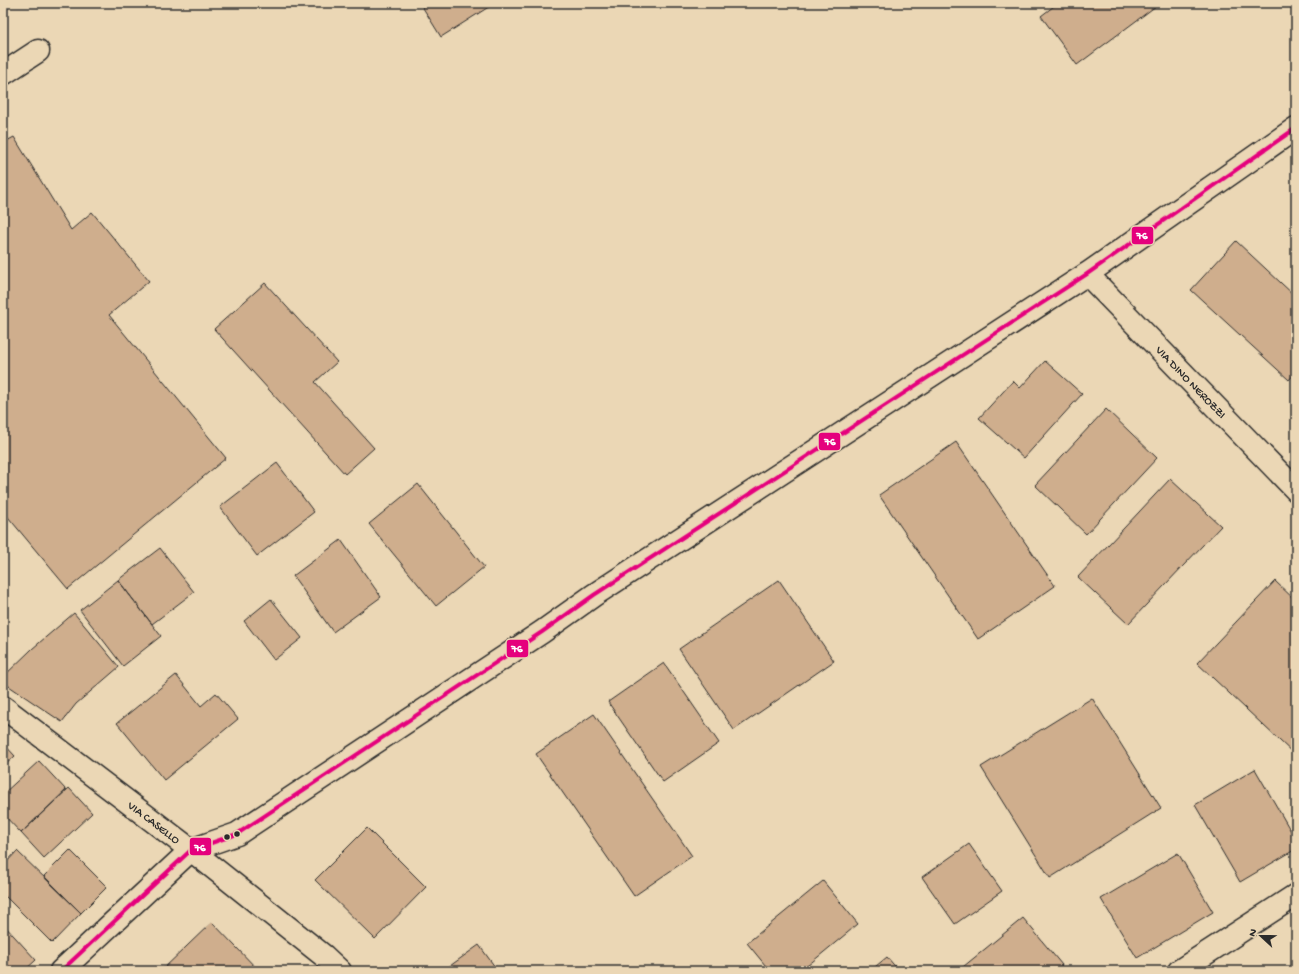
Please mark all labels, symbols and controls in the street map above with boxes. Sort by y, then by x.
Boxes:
line badge: 76 [1131,226,1154,245]
text: 76 [1135,231,1148,243]
street label: VIA DINO NEROZZI [1151,343,1228,422]
line badge: 76 [818,432,841,451]
text: 76 [823,437,836,449]
line badge: 76 [506,639,529,658]
text: 76 [510,644,523,656]
street label: VIA CASELLO [123,799,182,848]
unlabelled marker [232,829,242,839]
unlabelled marker [222,832,232,842]
line badge: 76 [189,837,212,856]
text: 76 [193,843,206,855]
north arrow [1241,916,1281,956]
text: N [1247,927,1260,939]

